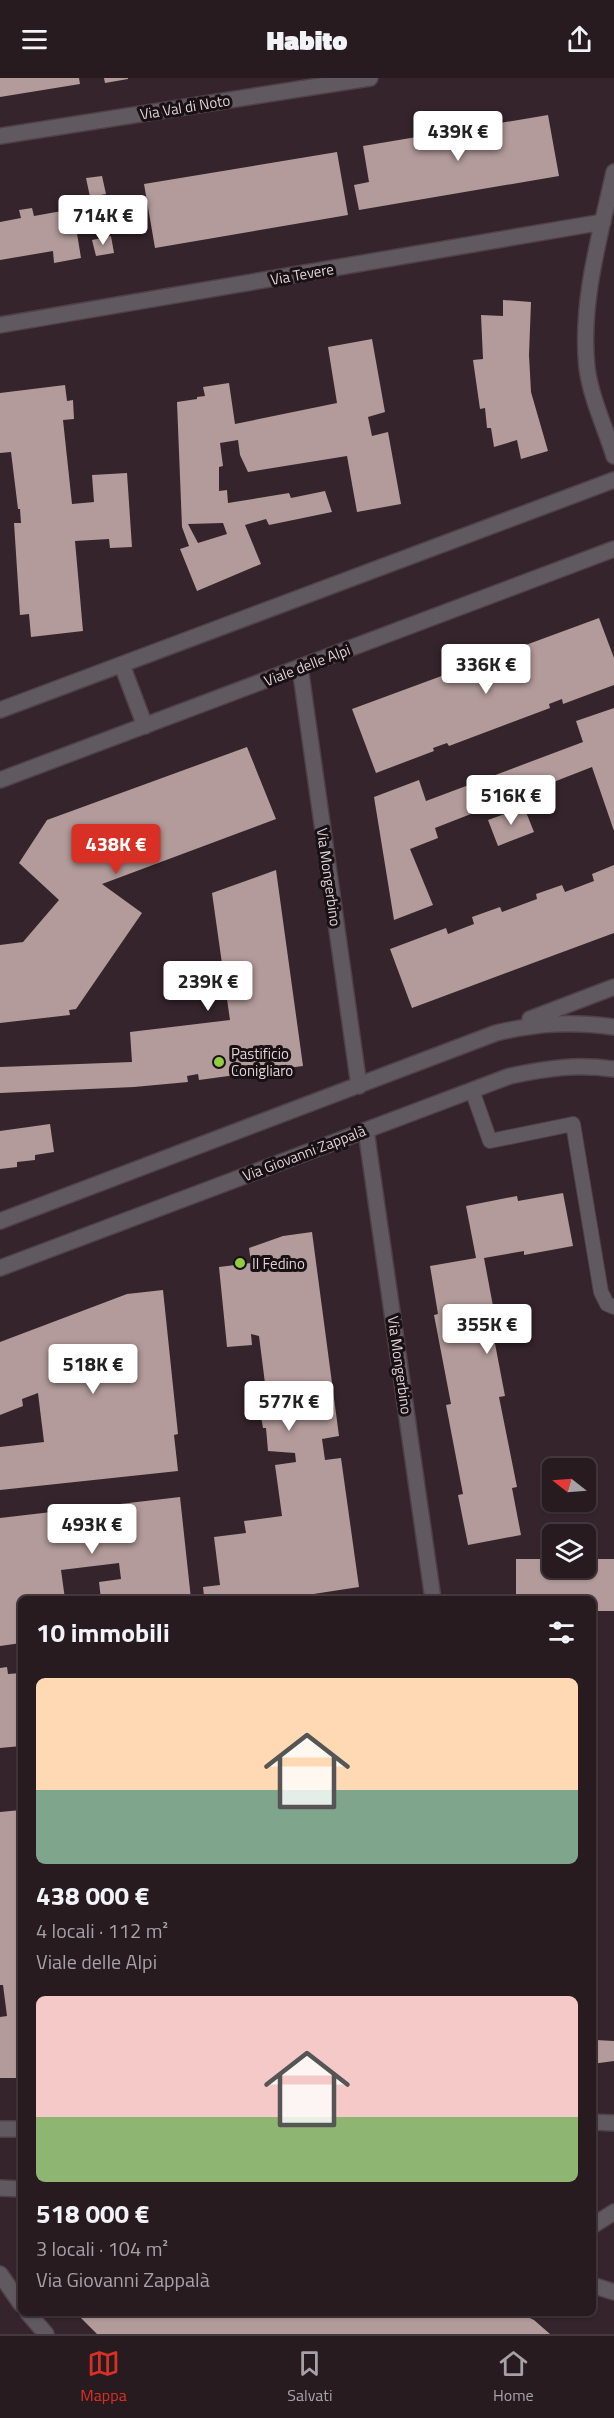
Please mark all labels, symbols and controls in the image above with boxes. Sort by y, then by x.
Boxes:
text: Habito [267,19,347,60]
icon: menu [18,23,51,56]
icon: share [563,23,596,56]
street label: Via Val di Noto [138,89,232,125]
pin: 439K € [409,111,507,162]
text: 439K € [427,115,489,146]
pin: 714K € [54,195,152,246]
text: 714K € [72,199,134,230]
street label: Via Tevere [268,257,336,291]
street label: Viale delle Alpi [261,638,353,692]
pin: 336K € [437,644,535,695]
text: 336K € [455,648,517,679]
pin: 516K € [462,775,560,826]
text: 516K € [480,779,542,810]
pin: 438K € [67,824,165,875]
street label: Via Mongerbino [311,826,347,928]
text: 438K € [85,828,147,859]
pin: 239K € [159,961,257,1012]
text: 239K € [177,965,239,996]
place label: Pastificio Conigliaro [231,1042,293,1082]
marker: Pastificio Conigliaro [212,1055,226,1069]
street label: Via Giovanni Zappalà [239,1119,369,1187]
place label: Il Fedino [252,1252,305,1275]
marker: Il Fedino [233,1256,247,1270]
pin: 355K € [438,1304,536,1355]
text: 355K € [456,1308,518,1339]
street label: Via Mongerbino [382,1314,418,1416]
pin: 518K € [44,1344,142,1395]
text: 518K € [62,1348,124,1379]
pin: 577K € [240,1381,338,1432]
text: 577K € [258,1385,320,1416]
north arrow [542,1458,596,1512]
map controls [542,1458,596,1578]
pin: 493K € [43,1504,141,1555]
text: 493K € [61,1508,123,1539]
button: layers [542,1524,596,1578]
text: 10 immobili [36,1613,170,1652]
icon: filters [545,1616,578,1649]
icon: home [253,1717,361,1825]
text: 438 000 € [36,1876,149,1915]
text: 4 locali · 112 m² [36,1915,168,1946]
text: Viale delle Alpi [36,1946,157,1977]
icon: home [253,2035,361,2143]
text: 518 000 € [36,2194,149,2233]
text: 3 locali · 104 m² [36,2233,168,2264]
text: Via Giovanni Zappalà [36,2264,210,2295]
tab: Mappa [80,2347,127,2407]
tab: Salvati [287,2347,332,2407]
tab: Home [493,2347,534,2407]

